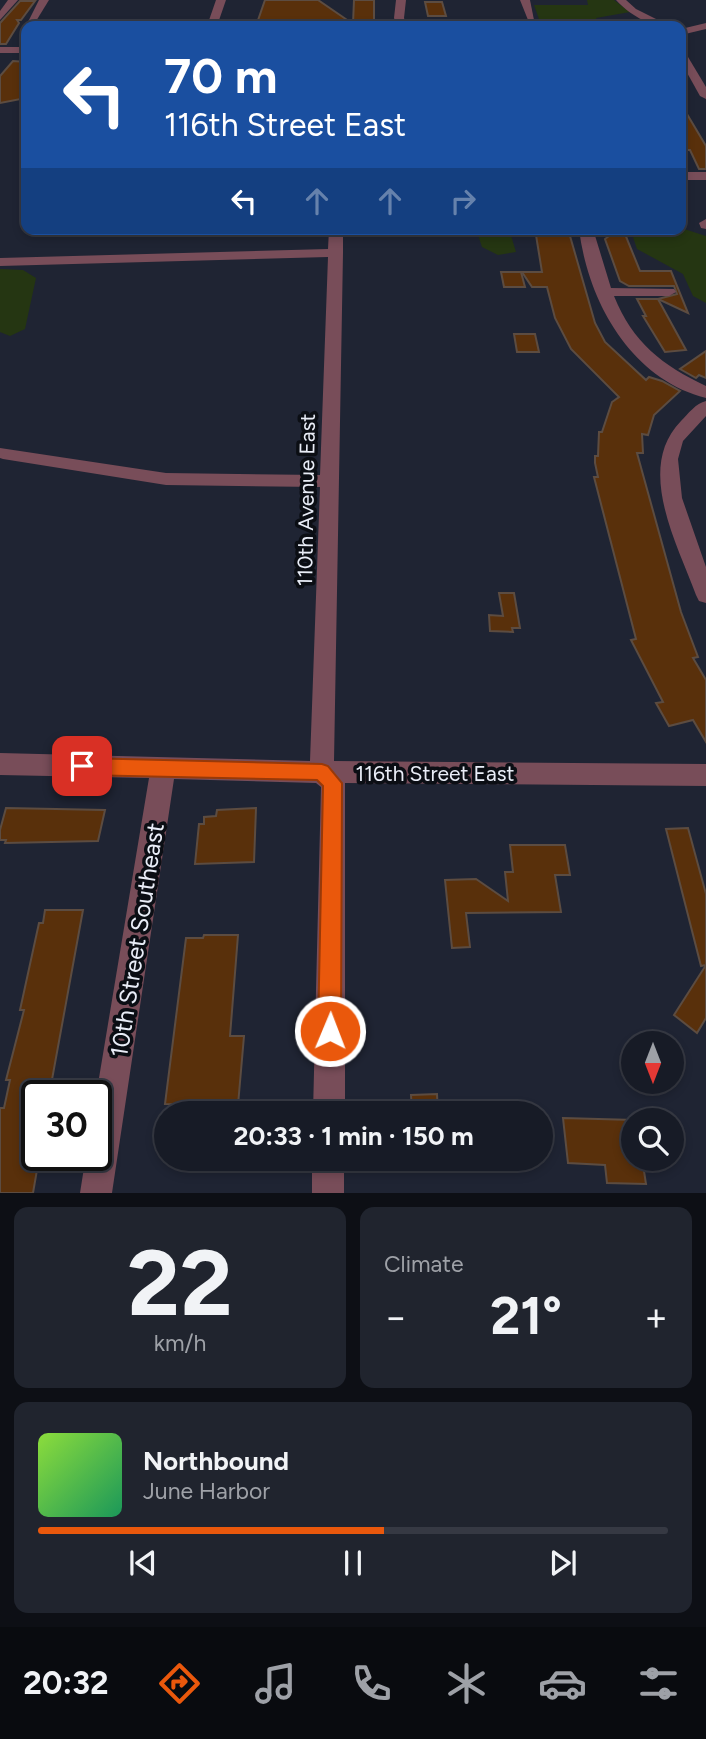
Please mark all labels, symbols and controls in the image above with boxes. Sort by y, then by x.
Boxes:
text: 70 m [164,46,277,105]
icon: left [49,49,140,140]
text: 116th Street East [164,106,406,144]
icon: left [225,182,263,220]
icon: ahead [298,182,336,220]
icon: ahead [371,182,409,220]
icon: right [444,182,482,220]
street label: 110th Avenue East [292,413,320,587]
pin [52,736,112,796]
icon: arrive [63,747,101,785]
street label: 116th Street East [356,761,515,786]
street label: 10th Street Southeast [104,821,170,1059]
position arrow [293,994,367,1068]
north arrow [621,1031,684,1094]
map controls [621,1031,684,1171]
speed limit sign: 30 [21,1080,112,1171]
button: search [621,1108,684,1171]
text: 20:33 · 1 min · 150 m [233,1120,474,1152]
text: 22 [127,1229,233,1338]
text: Climate [384,1250,463,1278]
text: 21° [490,1285,562,1347]
text: − [384,1294,408,1340]
text: + [644,1294,668,1340]
text: km/h [154,1329,206,1357]
text: Northbound [143,1445,289,1477]
text: June Harbor [143,1477,270,1505]
icon: previous [124,1544,162,1582]
icon: pause [334,1544,372,1582]
icon: next [544,1544,582,1582]
icon: directions [155,1659,204,1708]
icon: music [251,1659,300,1708]
icon: phone [347,1659,396,1708]
icon: climate [442,1659,491,1708]
icon: car [538,1659,587,1708]
icon: filters [634,1659,683,1708]
text: 20:32 [23,1664,109,1702]

